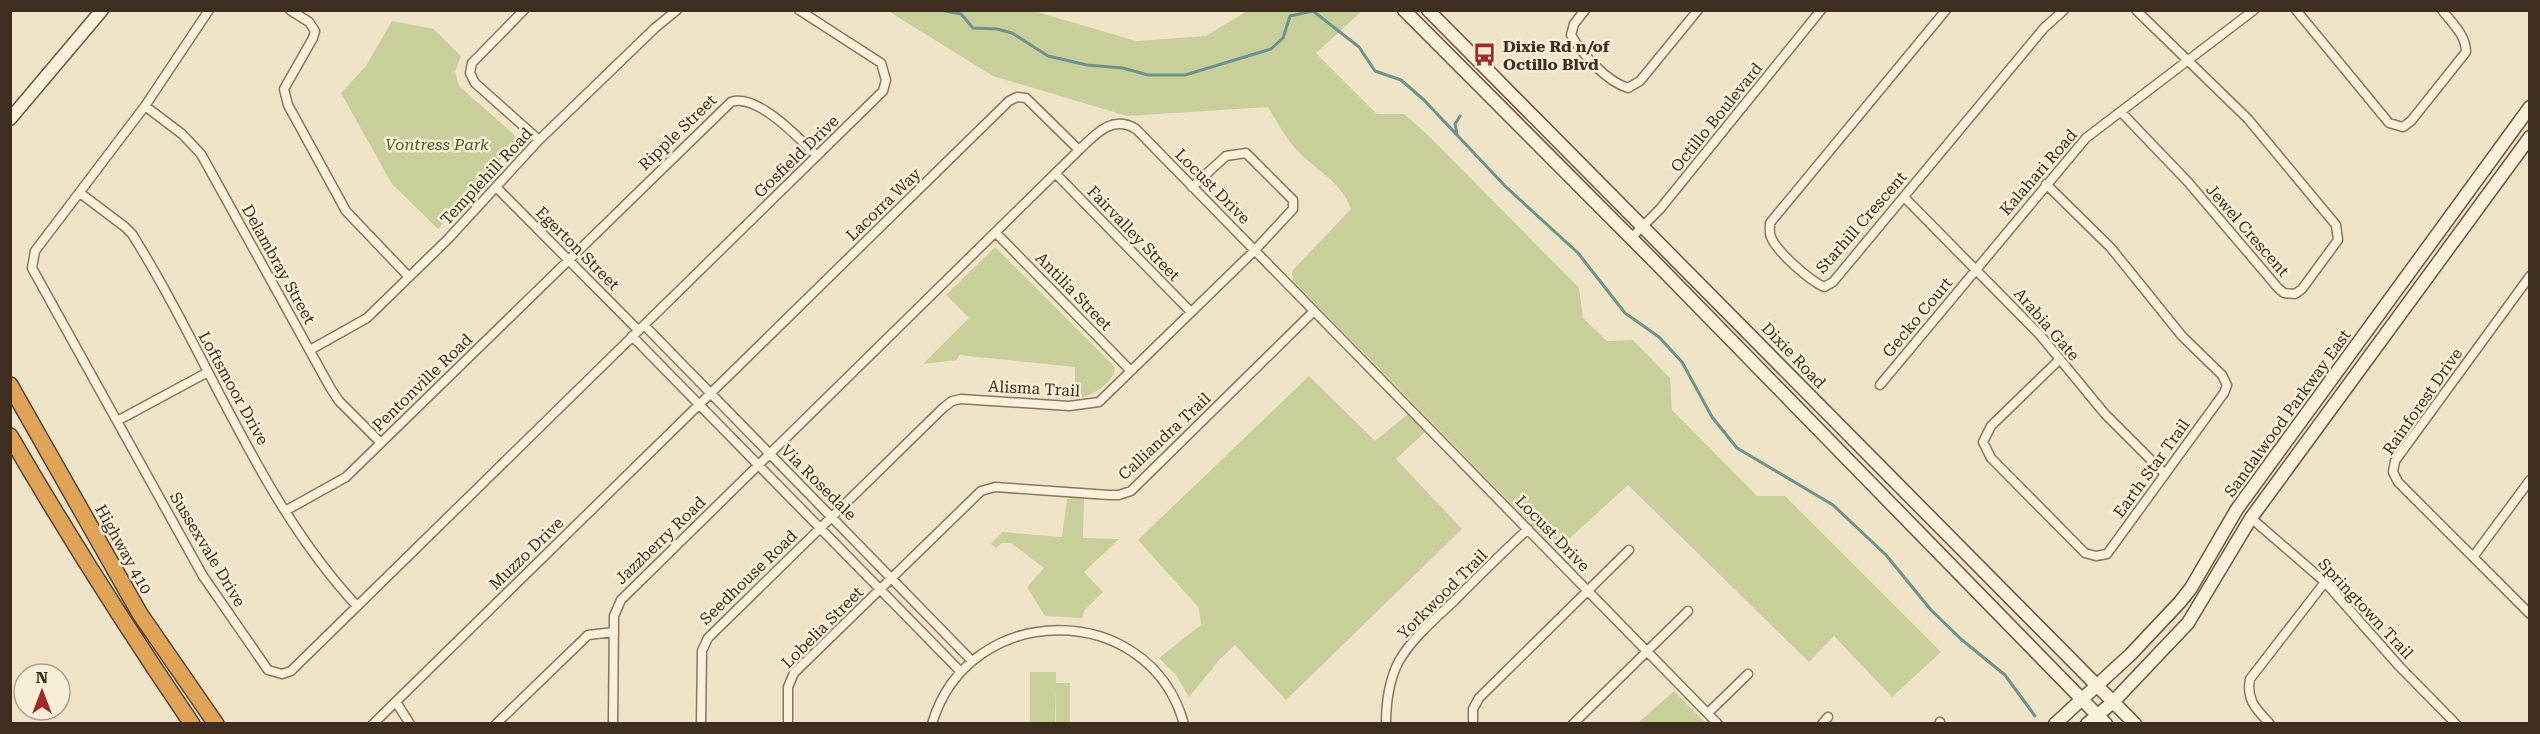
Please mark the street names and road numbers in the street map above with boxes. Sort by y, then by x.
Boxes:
street label: Octillo Boulevard [1667,59,1766,176]
street label: Ripple Street [634,90,720,174]
street label: Gosfield Drive [750,111,843,202]
street label: Templehill Road [437,124,536,229]
street label: Kalahari Road [1996,125,2081,219]
street label: Locust Drive [1171,145,1254,228]
street label: Lacorra Way [842,164,925,245]
street label: Starhill Crescent [1812,168,1911,277]
street label: Jewel Crescent [2202,180,2293,280]
street label: Fairvalley Street [1083,182,1184,285]
street label: Delambray Street [238,201,319,327]
street label: Egerton Street [532,203,623,294]
street label: Antilia Street [1032,248,1116,334]
street label: Gecko Court [1879,274,1956,361]
street label: Arabia Gate [2010,284,2084,365]
street label: Dixie Road [1758,319,1830,392]
street label: Sandalwood Parkway East [2220,326,2355,501]
street label: Loftsmoor Drive [195,328,273,448]
street label: Pentonville Road [369,330,476,435]
street label: Rainforest Drive [2379,344,2466,458]
street label: Alisma Trail [987,377,1081,400]
street label: Calliandra Trail [1114,389,1214,484]
street label: Earth Star Trail [2109,415,2193,521]
street label: Via Rosedale [777,441,860,524]
street label: Sussexvale Drive [166,489,249,610]
street label: Locust Drive [1512,491,1594,575]
street label: Jazzberry Road [611,493,709,588]
street label: Highway 410 [91,501,156,597]
street label: Muzzo Drive [485,513,568,594]
street label: Seedhouse Road [696,526,801,629]
street label: Yorkwood Trail [1394,546,1491,643]
street label: Springtown Trail [2314,554,2417,663]
street label: Lobelia Street [778,583,867,672]

